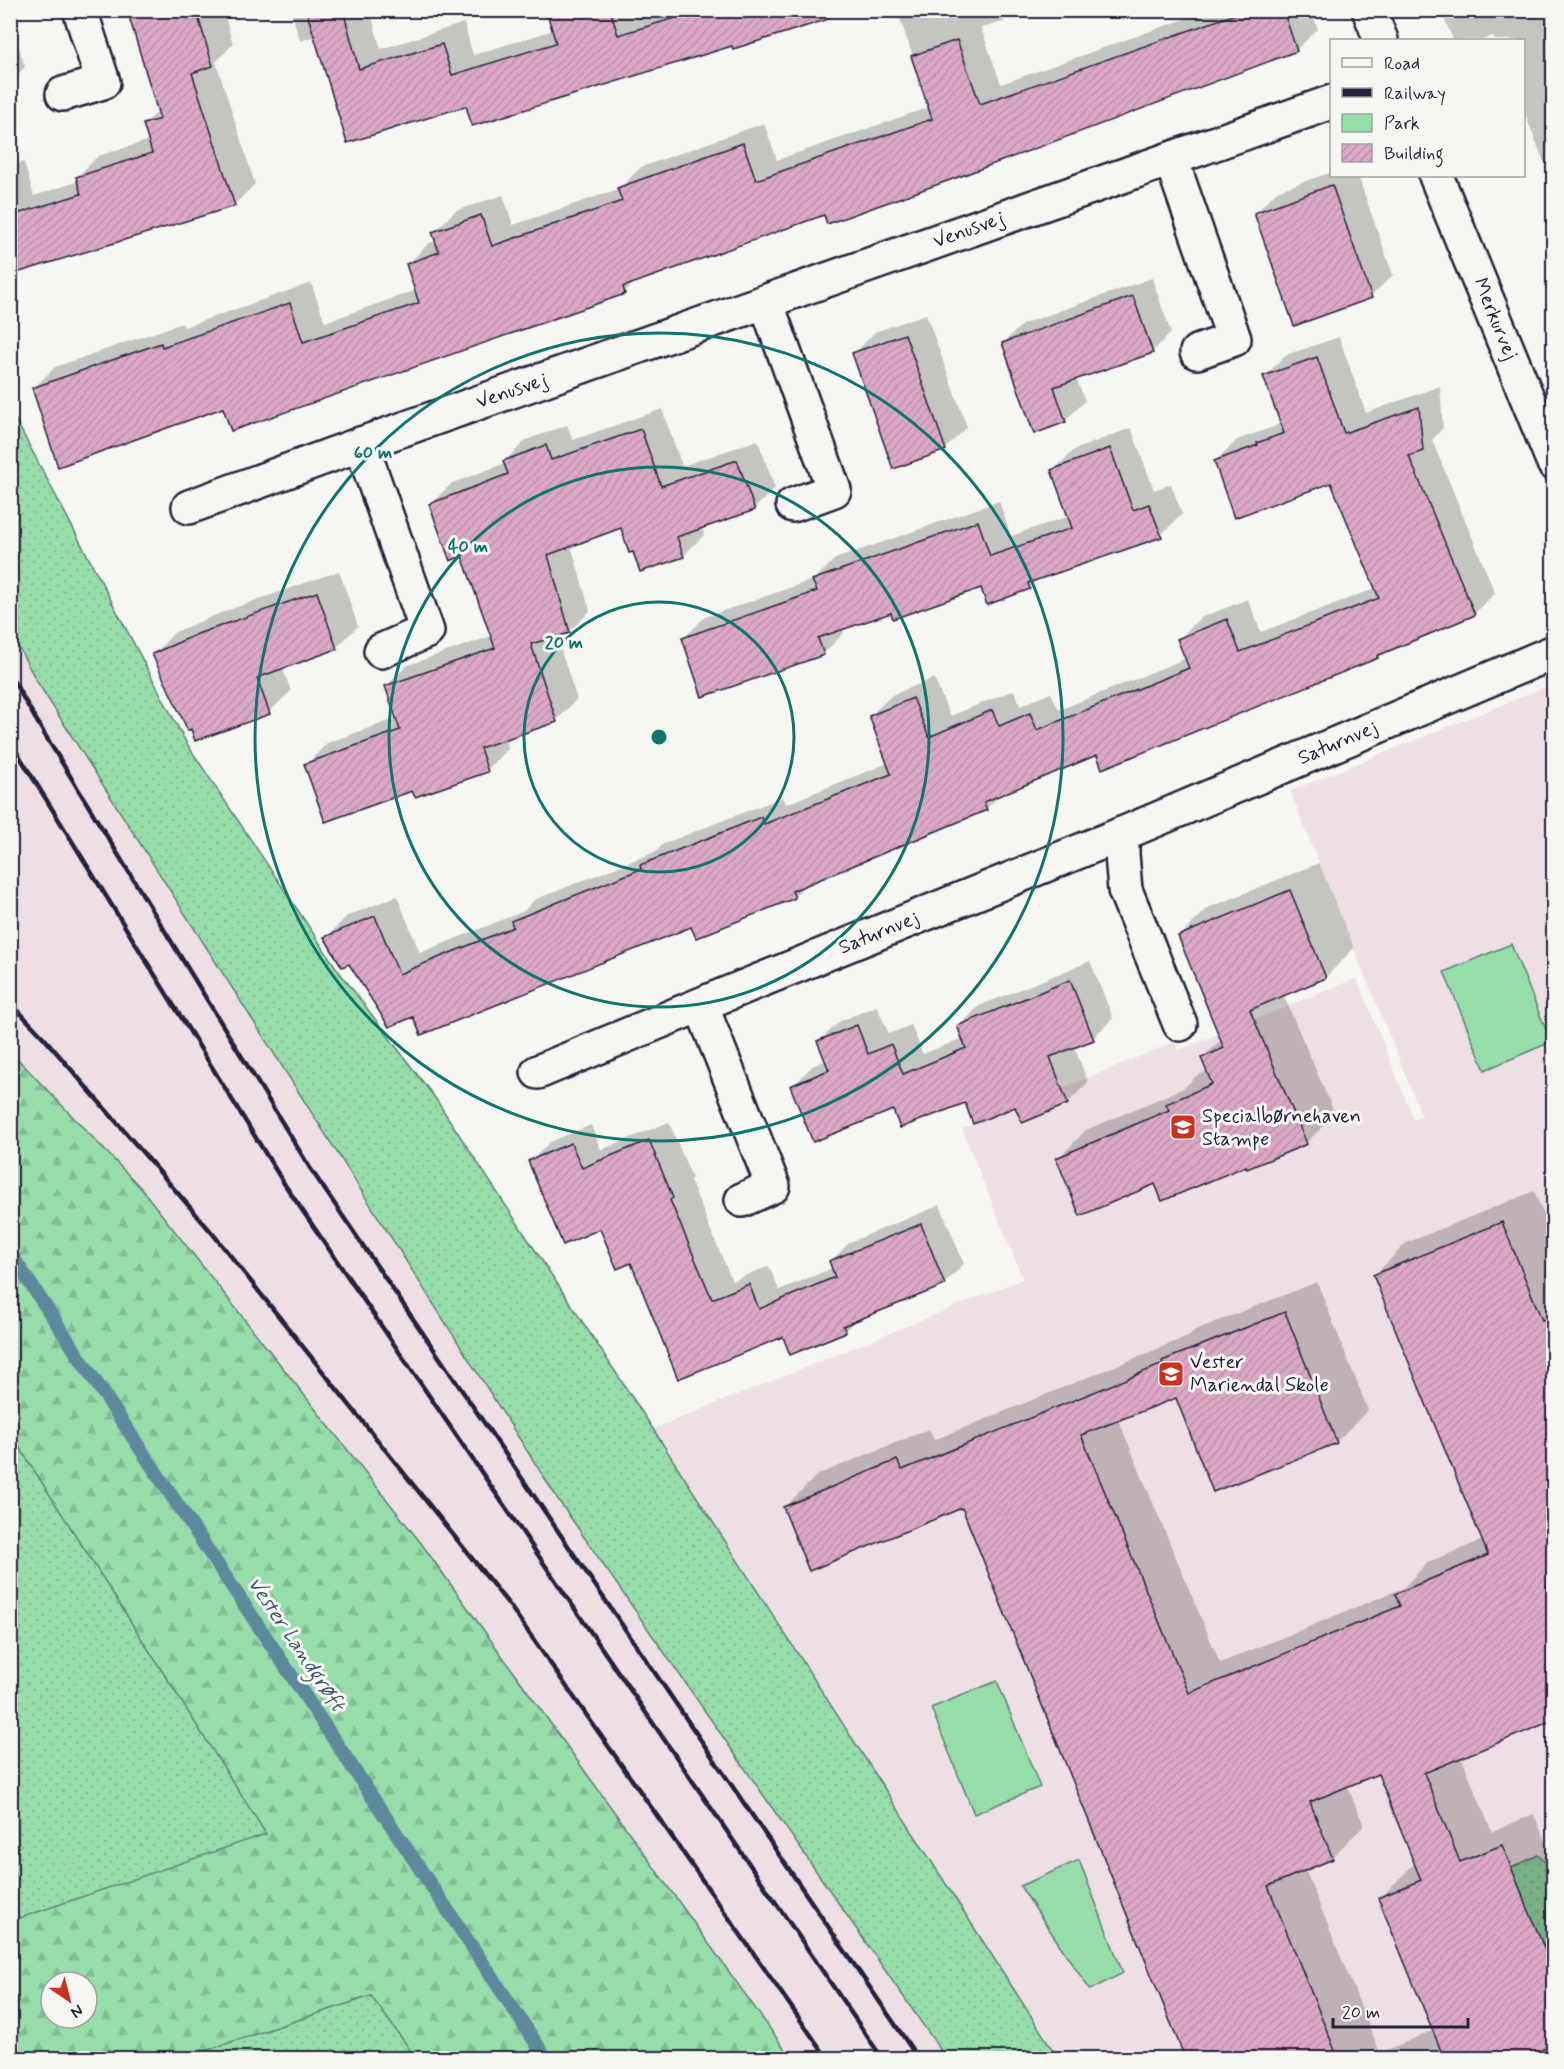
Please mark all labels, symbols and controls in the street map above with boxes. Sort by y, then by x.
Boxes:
legend [1330,39,1525,177]
text: Road [1384,52,1420,76]
text: Railway [1384,82,1446,106]
text: Park [1384,112,1420,136]
text: Building [1384,142,1444,168]
street label: Venusvej [930,205,1008,255]
street label: Merkurvej [1466,274,1524,364]
street label: Venusvej [473,366,551,416]
text: 60 m [354,441,392,465]
text: 40 m [448,535,488,559]
text: 20 m [545,631,583,655]
street label: Saturnvej [1294,714,1382,772]
centre of rings [649,727,669,747]
street label: Saturnvej [835,905,923,961]
place label: Specialbørnehaven Stampe [1202,1103,1361,1153]
school or university icon: Specialbørnehaven Stampe [1168,1112,1198,1142]
place label: Vester Mariendal Skole [1190,1349,1329,1399]
school or university icon: Vester Mariendal Skole [1156,1359,1186,1389]
water label: Vester Landgrøft [239,1571,353,1720]
north arrow [39,1970,99,2030]
scale bar [1333,1991,1468,2029]
text: N [66,1999,87,2023]
text: 20 m [1342,2001,1380,2025]

